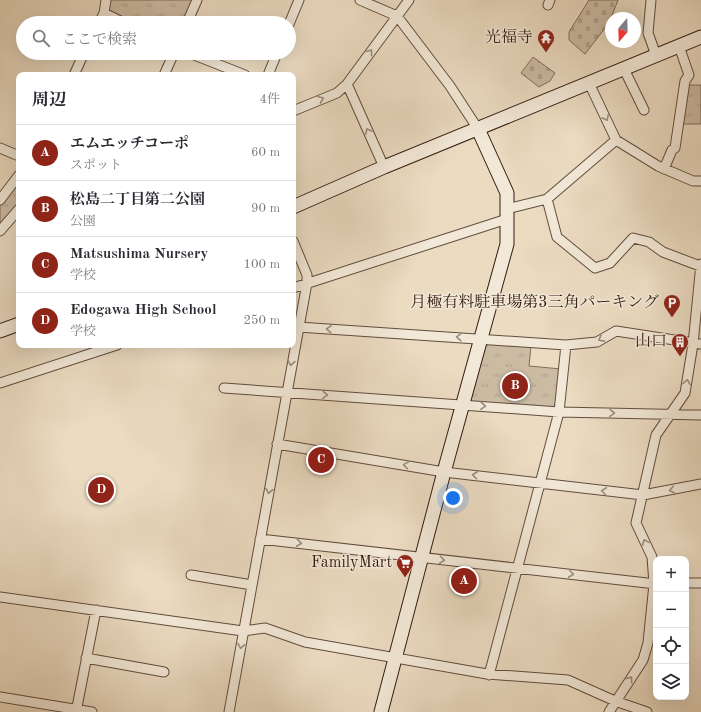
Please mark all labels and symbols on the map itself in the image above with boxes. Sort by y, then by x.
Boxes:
north arrow [605,12,641,48]
place label: 光福寺 [485,28,533,46]
temple icon: 光福寺 [536,28,556,53]
one-way arrow [365,50,372,57]
one-way arrow [318,96,325,104]
one-way arrow [601,113,609,121]
one-way arrow [365,128,373,135]
place label: 月極有料駐車場第3三角パーキング [410,293,659,311]
parking icon: 月極有料駐車場第3三角パーキング [662,293,682,318]
one-way arrow [326,324,332,333]
place label: 山口 [635,332,667,350]
building icon: 山口 [670,332,690,357]
one-way arrow [456,333,462,341]
one-way arrow [598,335,606,342]
one-way arrow [287,360,296,366]
pin: B [502,371,528,401]
one-way arrow [682,379,691,385]
one-way arrow [322,391,328,400]
one-way arrow [480,402,486,411]
one-way arrow [609,409,615,417]
pin: C [308,445,334,475]
one-way arrow [403,461,409,470]
one-way arrow [472,471,478,480]
pin: D [88,475,114,505]
one-way arrow [669,485,675,493]
one-way arrow [601,486,607,495]
one-way arrow [265,488,273,494]
your location [443,488,463,508]
one-way arrow [296,538,302,547]
one-way arrow [642,538,650,546]
supermarket icon: FamilyMart [395,553,415,578]
place label: FamilyMart [311,555,392,571]
one-way arrow [439,555,445,564]
pin: A [451,566,477,596]
one-way arrow [568,570,574,579]
one-way arrow [237,643,245,649]
one-way arrow [625,676,633,683]

